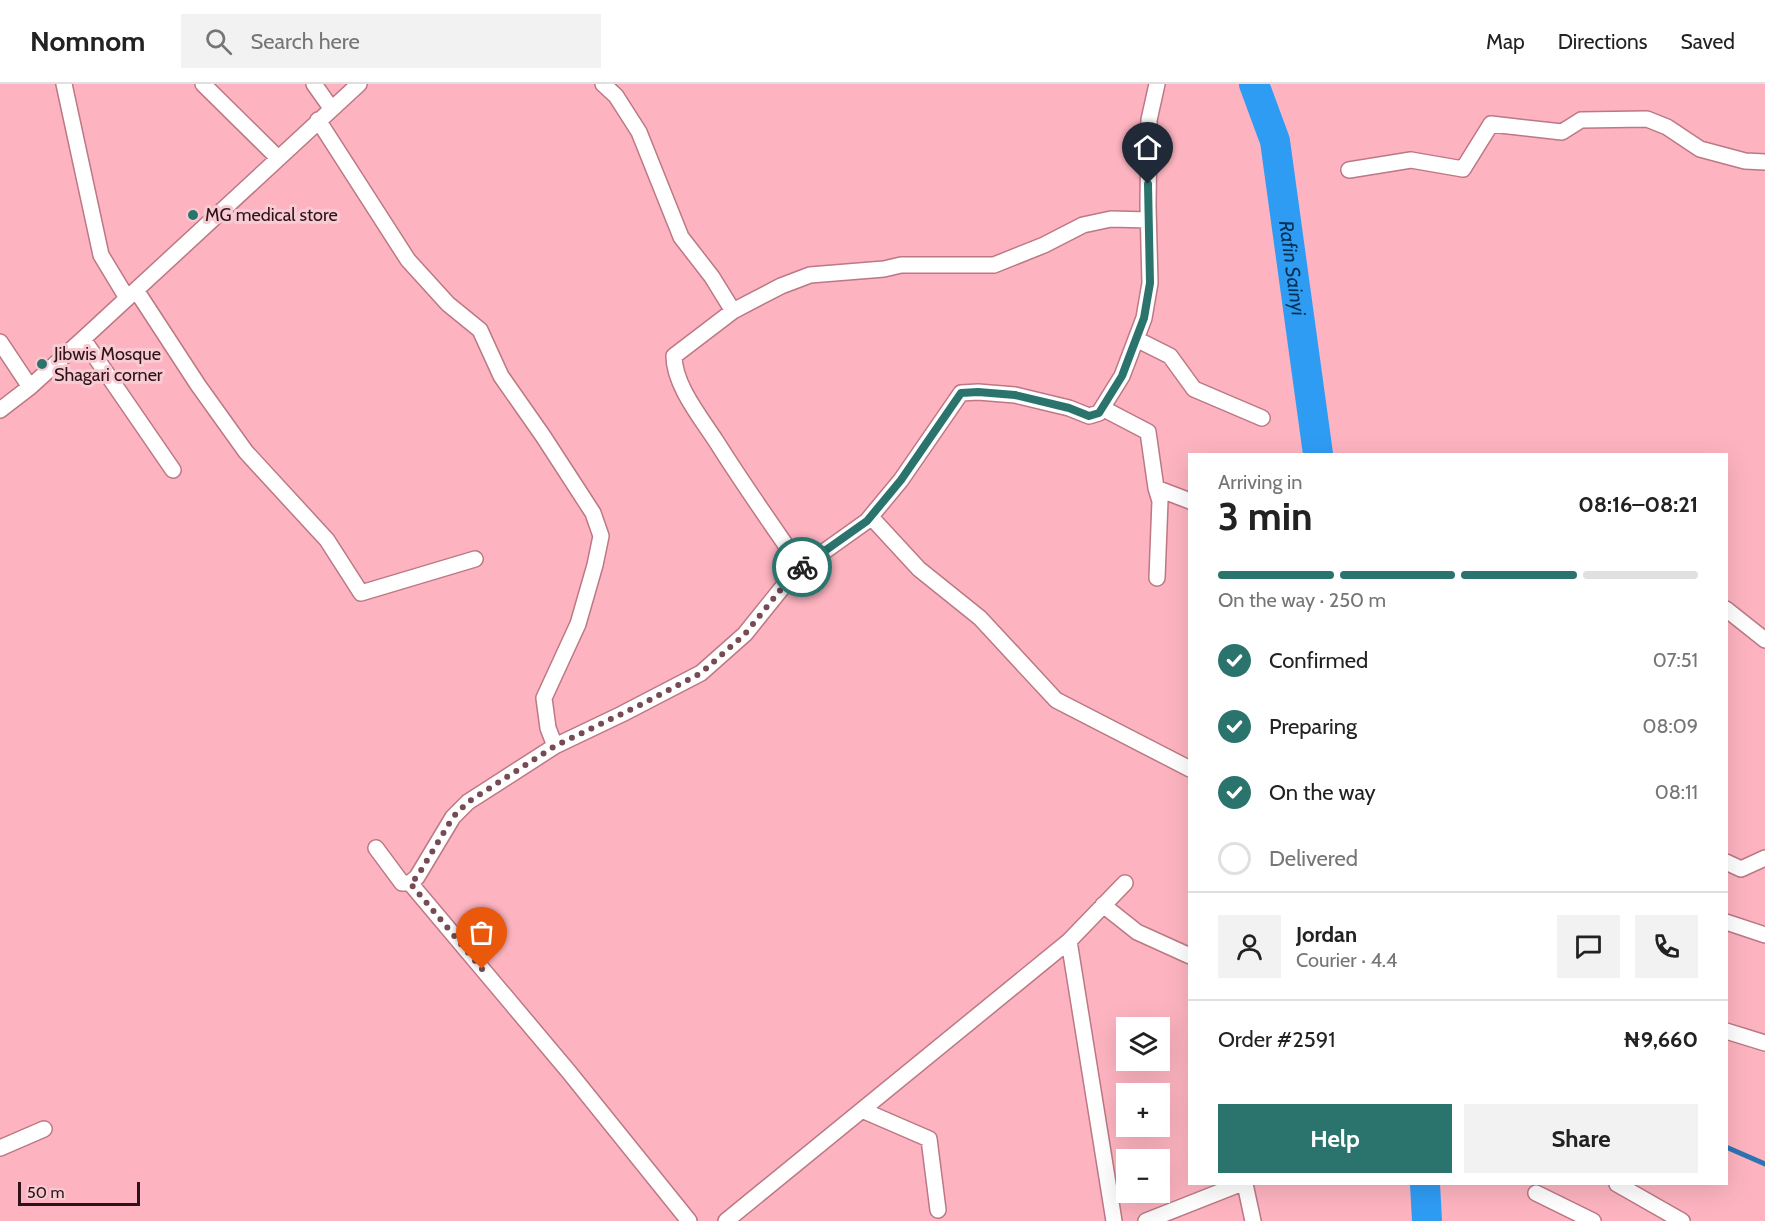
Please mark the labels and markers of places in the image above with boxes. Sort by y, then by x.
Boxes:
pin [1122,122,1173,184]
place label: MG medical store [205,204,338,226]
marker: MG medical store [186,208,200,222]
place label: Jibwis Mosque Shagari corner [53,343,163,386]
marker: Jibwis Mosque Shagari corner [35,357,49,371]
pin [456,907,507,969]

